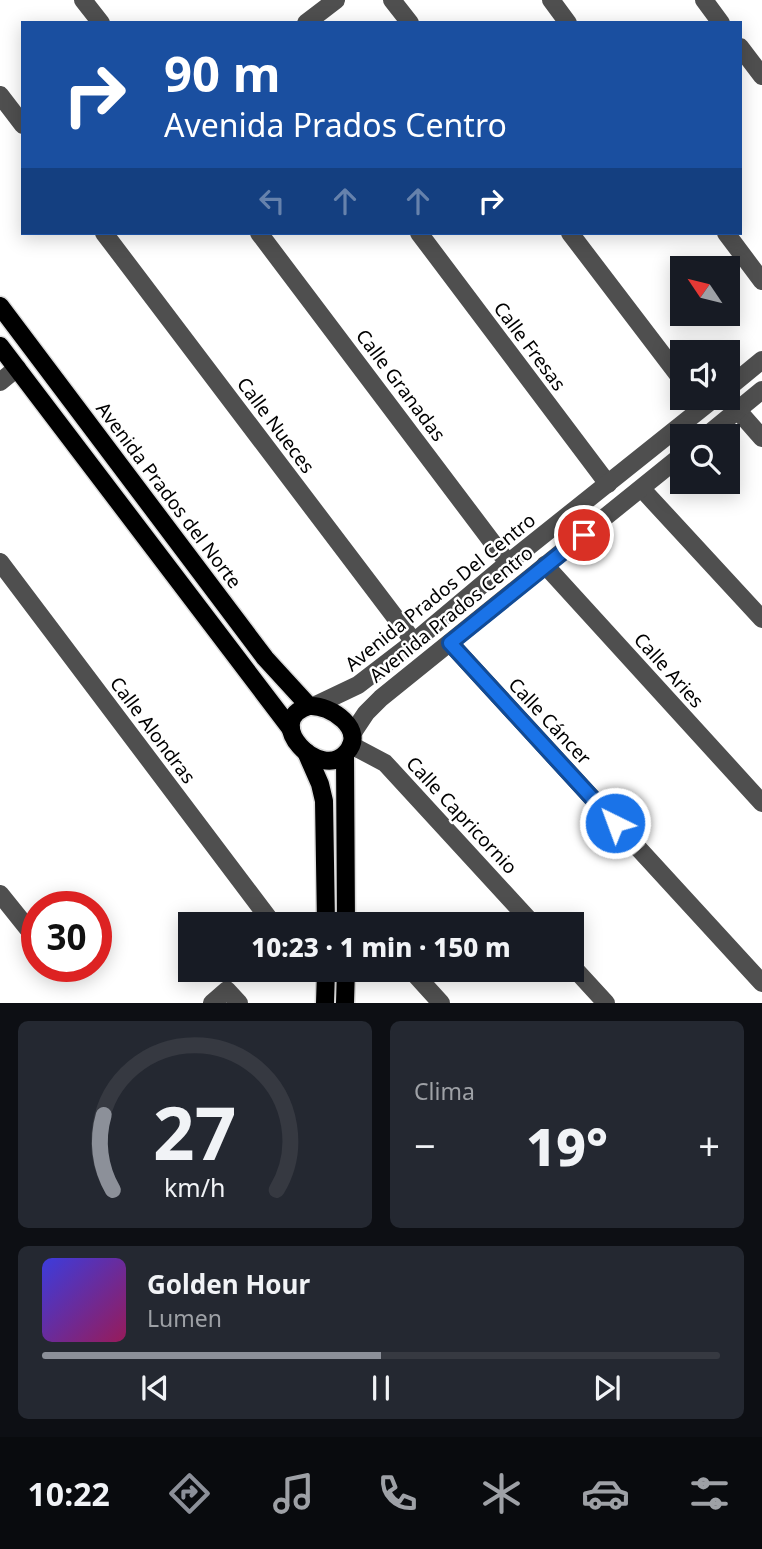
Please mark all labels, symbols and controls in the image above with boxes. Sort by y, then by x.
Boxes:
text: 90 m [164,40,281,106]
icon: right [49,49,140,140]
text: Avenida Prados Centro [164,103,507,146]
icon: left [253,182,291,220]
icon: ahead [326,182,364,220]
icon: ahead [399,182,437,220]
icon: right [472,182,510,220]
north arrow [670,256,740,326]
map controls [670,256,740,494]
street label: Calle Fresas [488,296,572,396]
street label: Calle Granadas [350,324,452,446]
button: sound [670,340,740,410]
street label: Calle Nueces [231,372,321,478]
street label: Avenida Prados del Norte [90,397,248,593]
button: search [670,424,740,494]
pin [554,505,614,565]
street label: Avenida Prados Del Centro [339,507,541,677]
icon: arrive [565,516,603,554]
street label: Avenida Prados Centro [364,540,538,688]
street label: Calle Aries [628,627,710,713]
street label: Calle Alondras [104,671,202,789]
street label: Calle Cáncer [503,672,597,770]
street label: Calle Capricornio [401,751,523,879]
position arrow [578,786,652,860]
speed limit sign: 30 [21,891,112,982]
text: 10:23 · 1 min · 150 m [251,929,511,965]
text: Clima [414,1075,475,1107]
text: 27 [153,1083,237,1182]
text: 19° [526,1110,608,1181]
text: − [414,1119,436,1171]
text: + [698,1119,720,1171]
text: km/h [164,1170,226,1204]
text: Golden Hour [147,1266,310,1302]
text: Lumen [147,1302,222,1334]
icon: previous [136,1369,174,1407]
icon: pause [362,1369,400,1407]
icon: next [588,1369,626,1407]
icon: directions [165,1469,214,1518]
icon: music [269,1469,318,1518]
icon: phone [373,1469,422,1518]
icon: climate [477,1469,526,1518]
icon: car [581,1469,630,1518]
icon: filters [685,1469,734,1518]
text: 10:22 [28,1472,110,1515]

